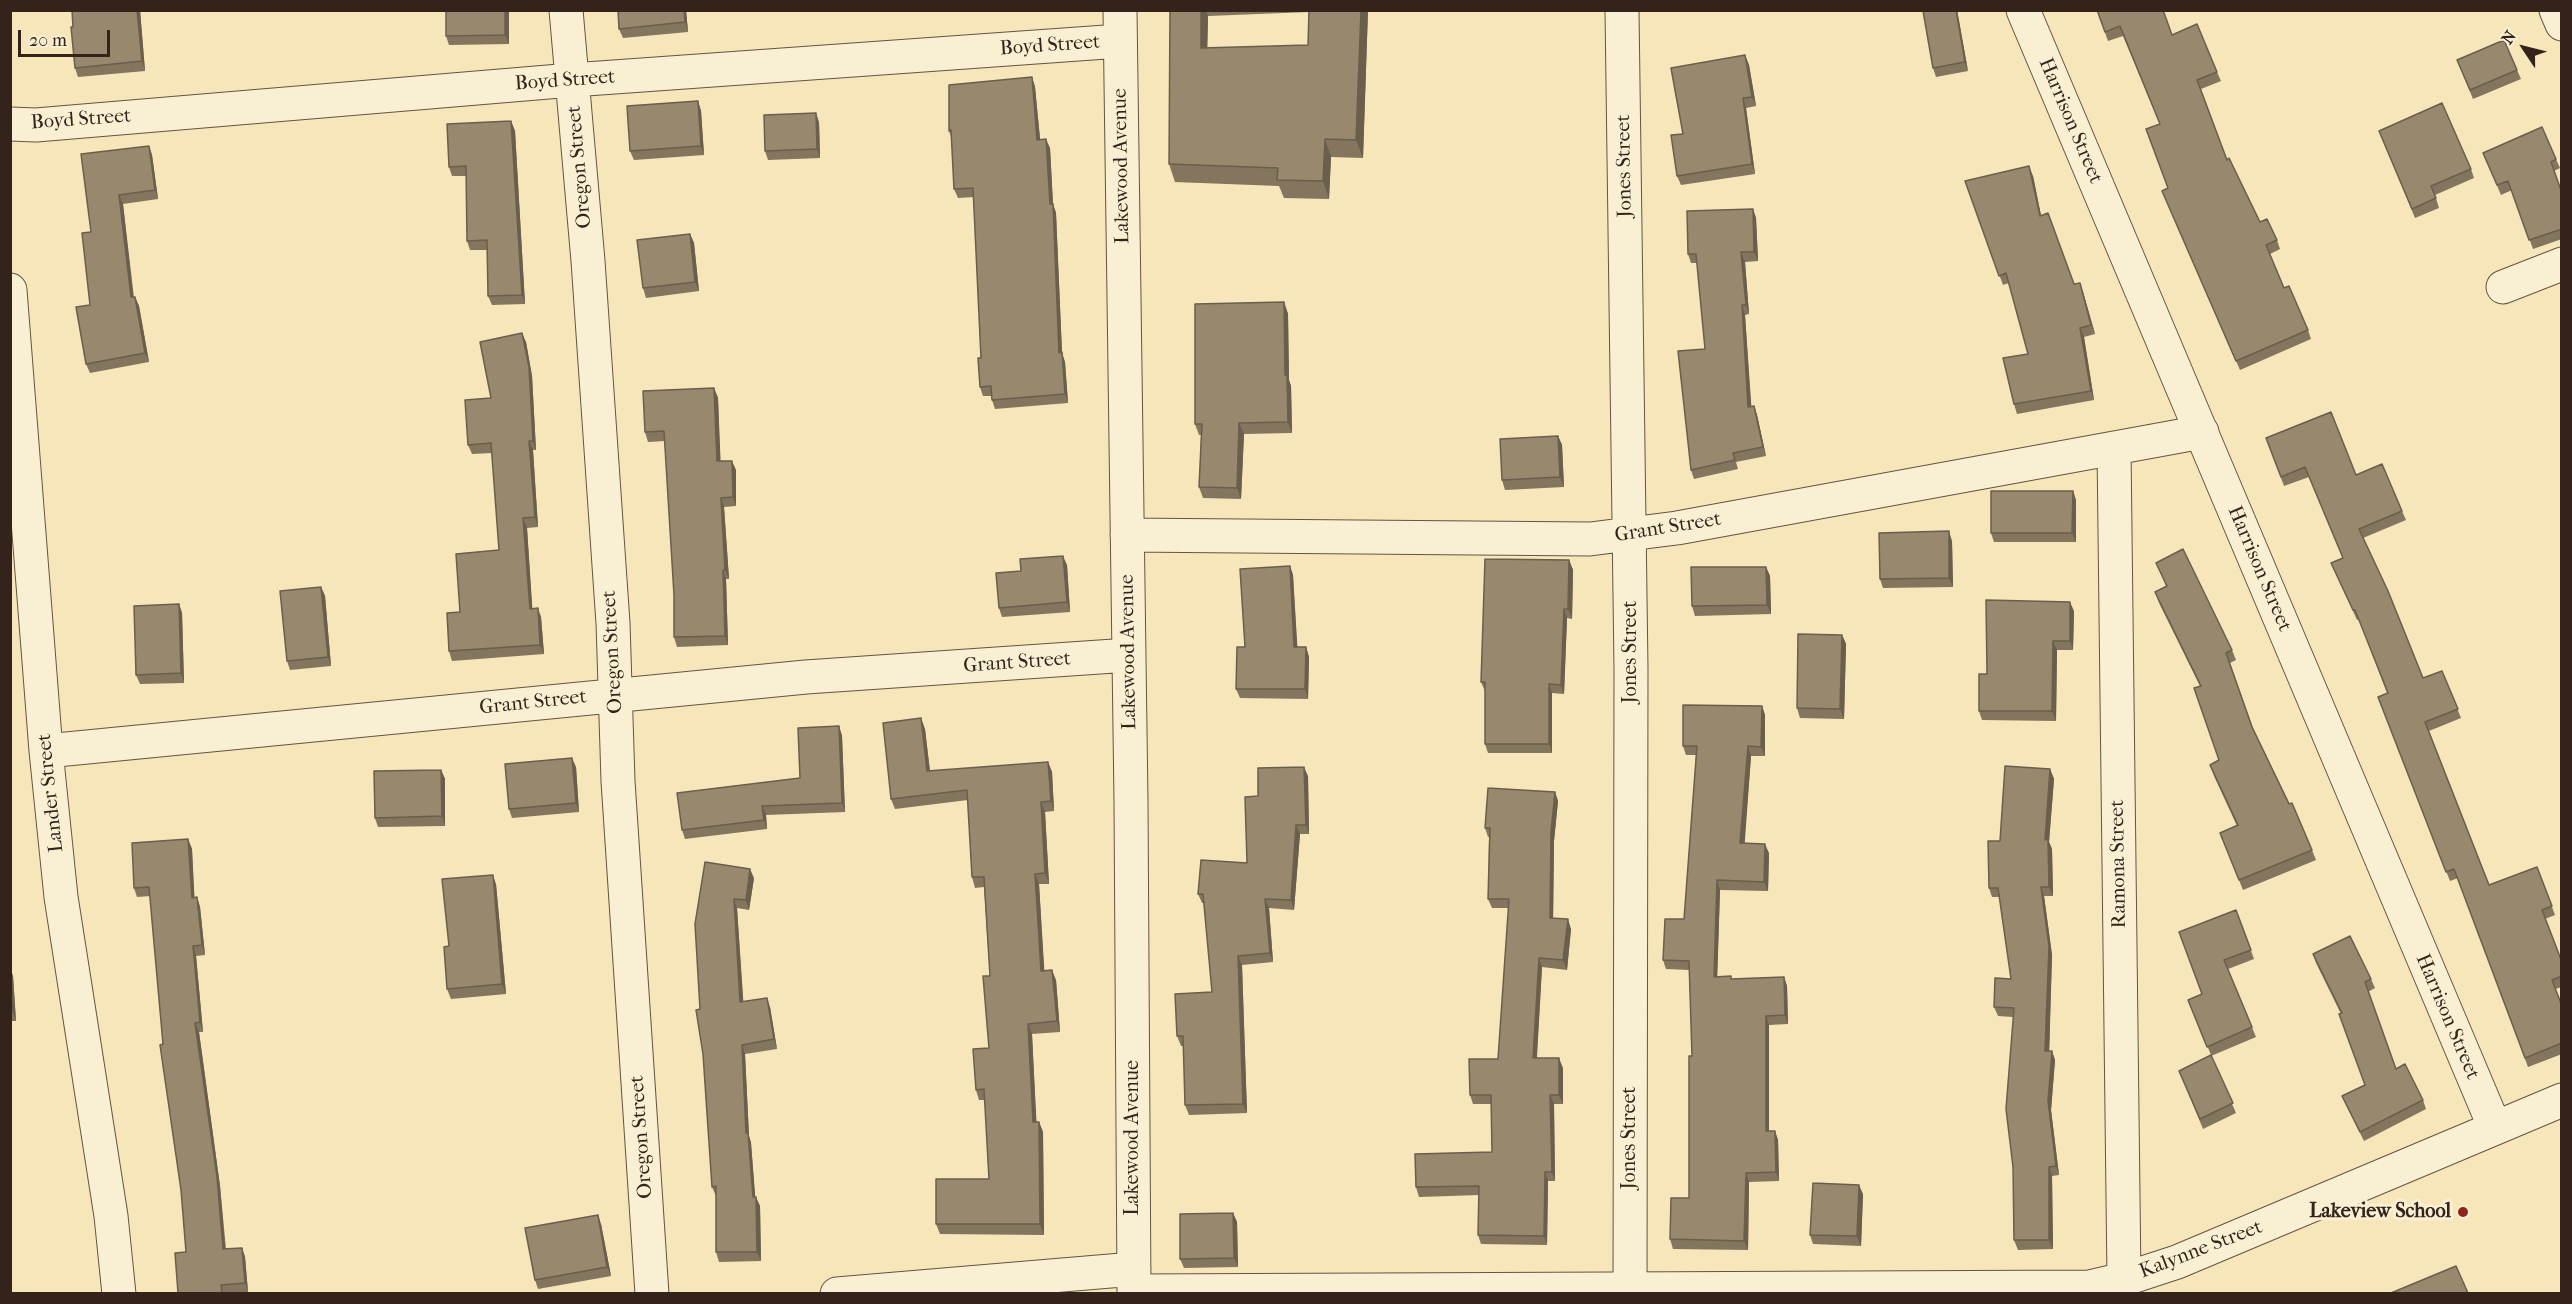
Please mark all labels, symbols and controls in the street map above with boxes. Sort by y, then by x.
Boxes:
scale bar [21,18,112,56]
north arrow [2494,18,2554,78]
text: N [2498,27,2520,48]
text: 20 m [29,30,67,51]
street label: Boyd Street [999,31,1101,61]
street label: Harrison Street [2033,55,2107,187]
street label: Boyd Street [514,66,616,96]
street label: Lakewood Avenue [1109,88,1135,244]
street label: Oregon Street [563,104,597,230]
street label: Boyd Street [30,105,132,135]
street label: Jones Street [1612,114,1638,218]
street label: Harrison Street [2222,503,2296,635]
street label: Grant Street [1613,508,1723,548]
street label: Lakewood Avenue [1116,574,1142,730]
street label: Oregon Street [598,590,628,714]
street label: Jones Street [1619,601,1643,703]
street label: Grant Street [963,647,1071,679]
street label: Grant Street [478,685,588,721]
street label: Lander Street [33,732,69,854]
street label: Ramona Street [2106,800,2132,928]
street label: Harrison Street [2410,951,2484,1083]
street label: Lakewood Avenue [1121,1060,1145,1216]
street label: Oregon Street [626,1075,658,1199]
street label: Jones Street [1618,1087,1642,1189]
place label: Lakeview School [2309,1200,2451,1224]
marker: Lakeview School [2456,1205,2470,1219]
street label: Kalynne Street [2136,1216,2266,1284]

